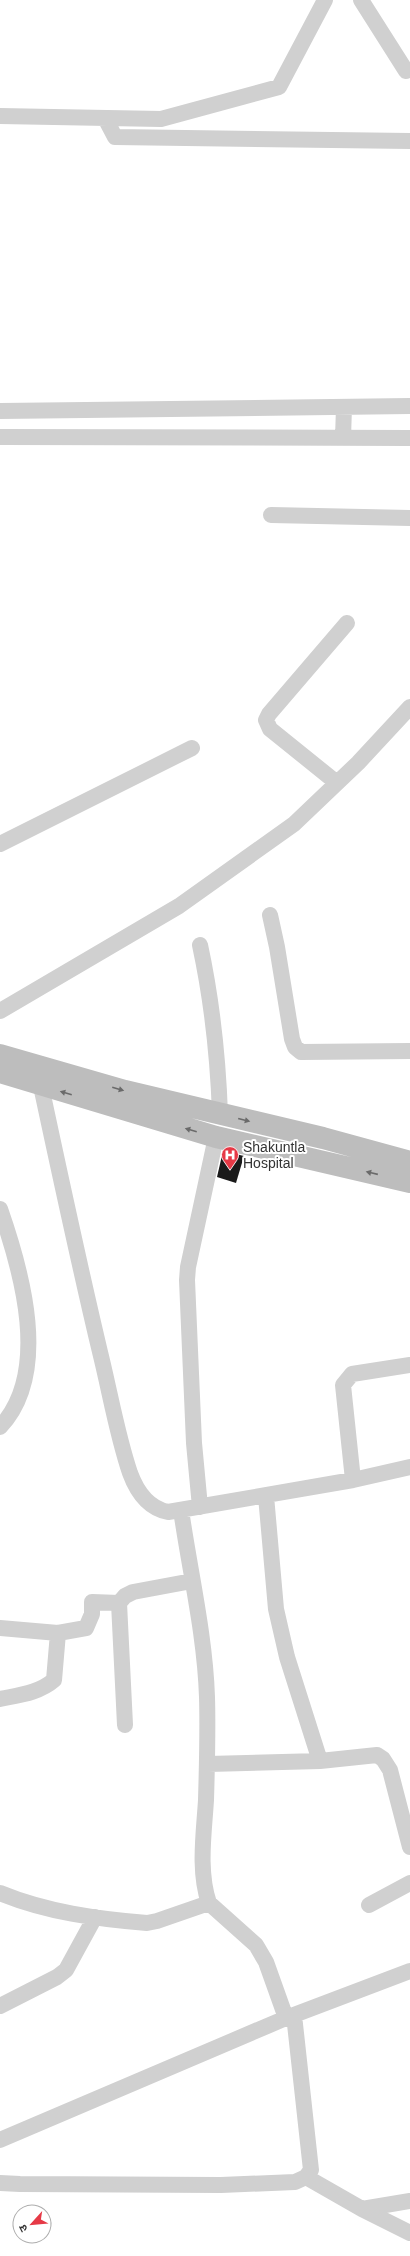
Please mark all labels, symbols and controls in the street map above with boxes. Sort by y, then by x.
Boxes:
one-way arrow [113,1086,125,1092]
one-way arrow [60,1090,72,1096]
one-way arrow [238,1118,251,1124]
one-way arrow [185,1127,197,1133]
place label: Shakuntla Hospital [243,1139,305,1171]
hospital icon: Shakuntla Hospital [220,1145,240,1170]
one-way arrow [366,1169,378,1175]
north arrow [12,2204,52,2244]
text: उ [16,2222,30,2234]

